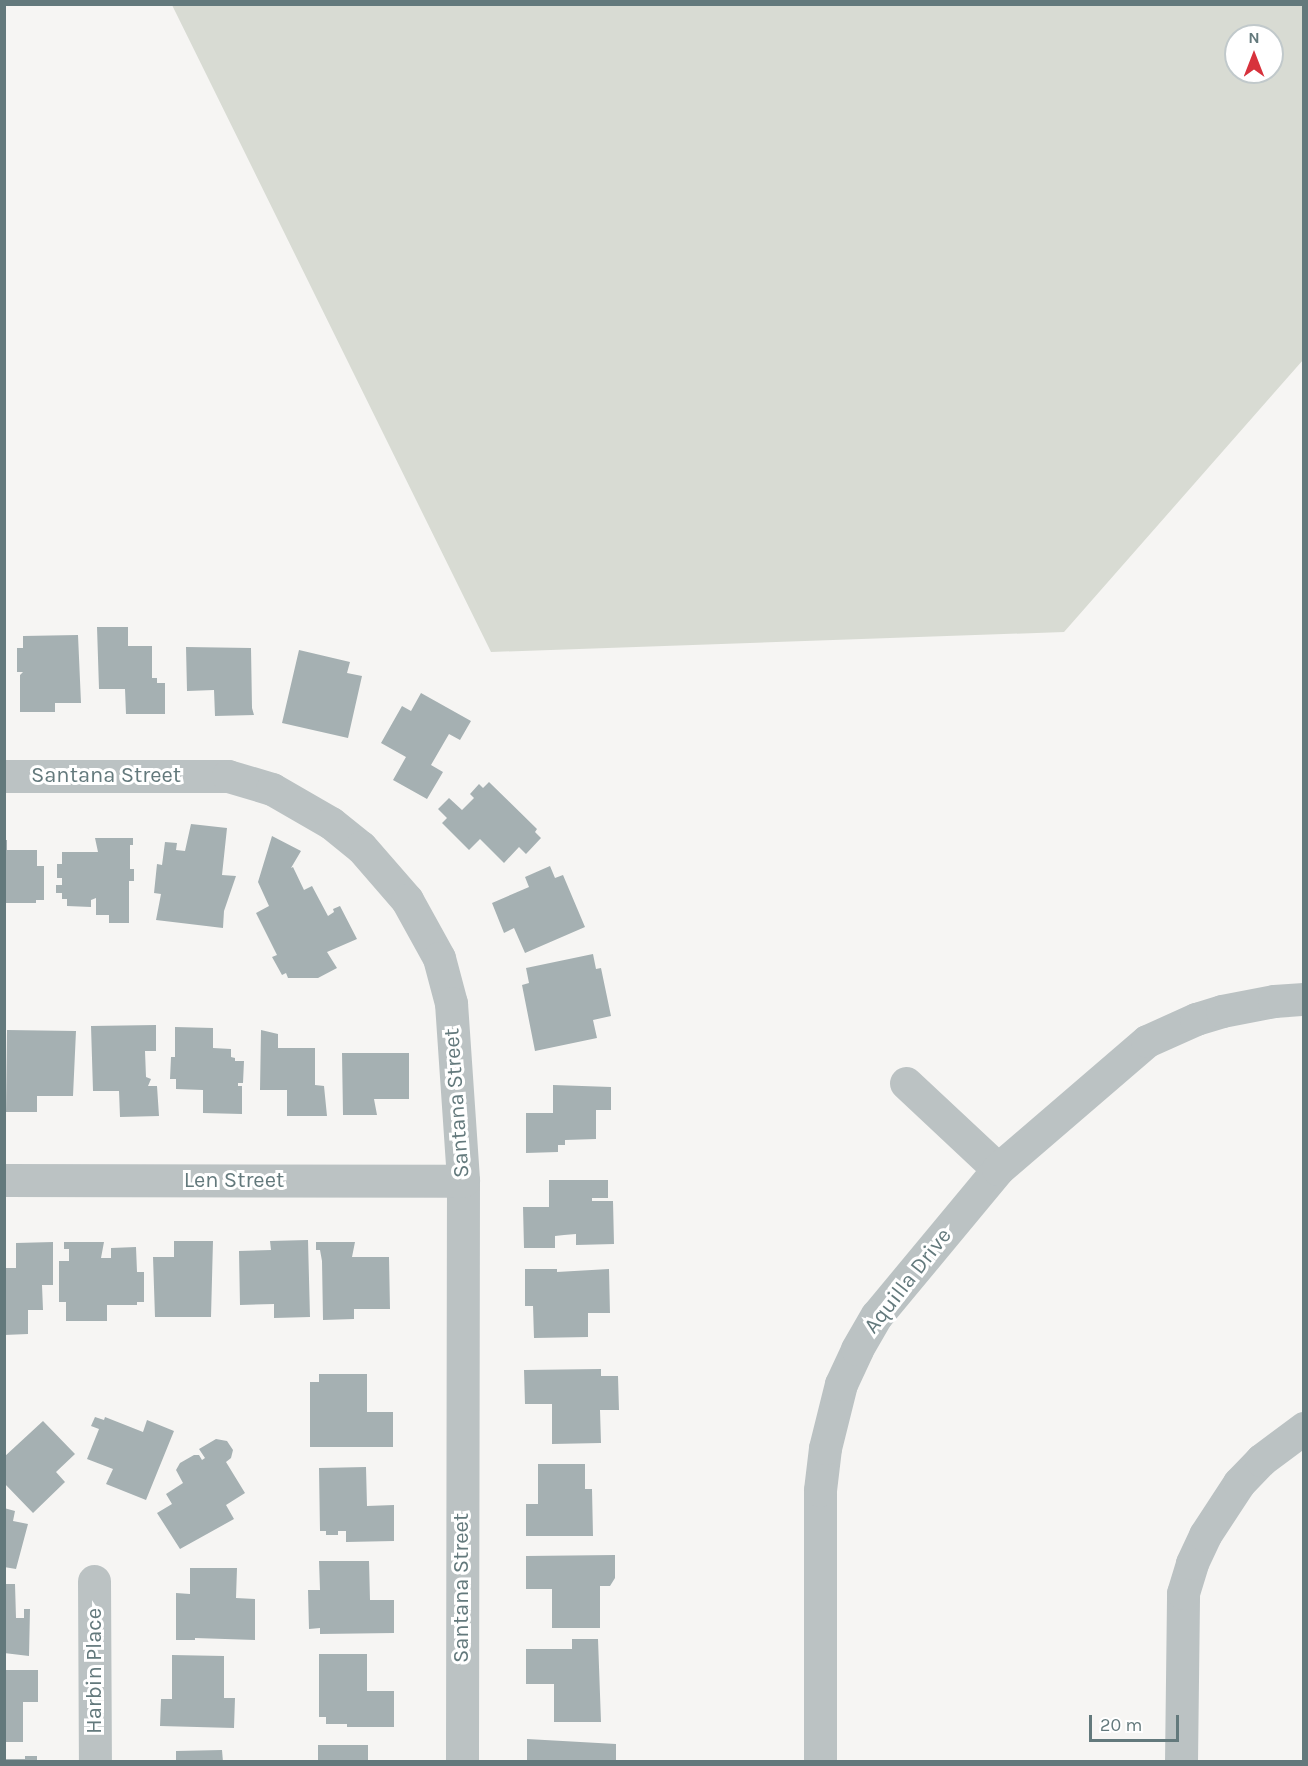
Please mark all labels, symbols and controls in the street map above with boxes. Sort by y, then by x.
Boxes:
north arrow [1224,24,1284,84]
text: N [1248,28,1260,47]
street label: Santana Street [31,763,181,789]
street label: Santana Street [439,1027,475,1179]
street label: Len Street [184,1168,284,1194]
street label: Aquilla Drive [859,1223,957,1339]
street label: Santana Street [449,1513,475,1663]
street label: Harbin Place [82,1608,108,1734]
scale bar [1092,1703,1182,1741]
text: 20 m [1100,1714,1142,1736]

